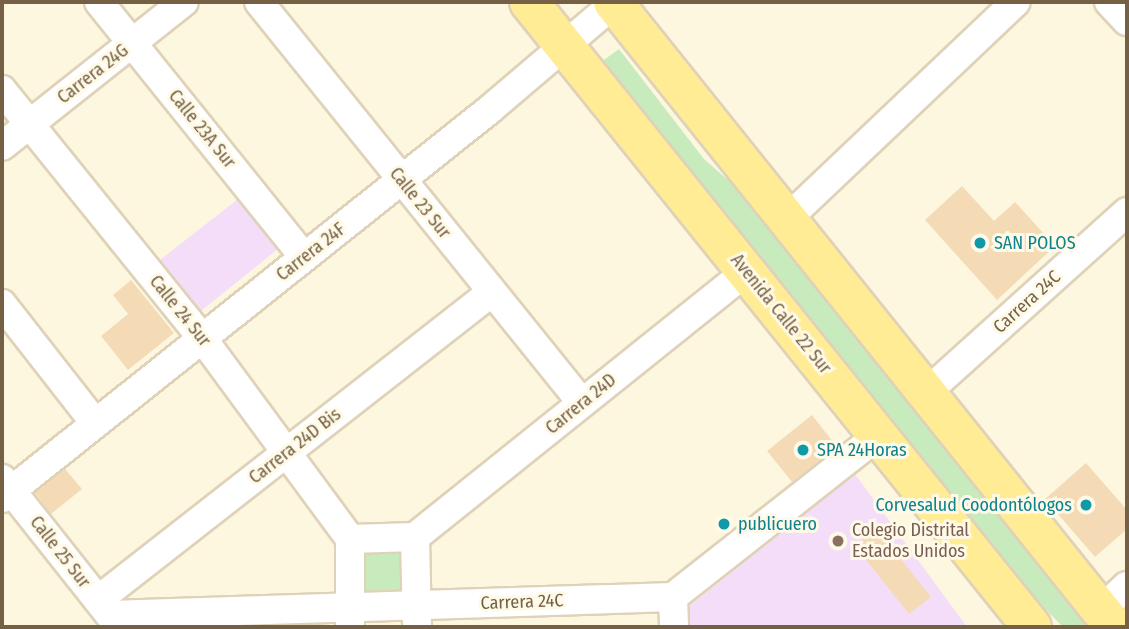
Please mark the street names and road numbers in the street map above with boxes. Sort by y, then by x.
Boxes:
street label: Carrera 24G [53,40,133,108]
street label: Calle 23A Sur [164,85,240,173]
street label: Calle 23 Sur [385,163,455,243]
street label: Carrera 24F [272,218,350,286]
street label: Avenida Calle 22 Sur [726,250,836,378]
street label: Carrera 24C [989,266,1065,338]
street label: Calle 24 Sur [145,271,215,351]
street label: Carrera 24D [541,369,621,439]
street label: Carrera 24D Bis [245,403,345,489]
street label: Calle 25 Sur [25,512,95,592]
street label: Carrera 24C [480,590,564,614]

